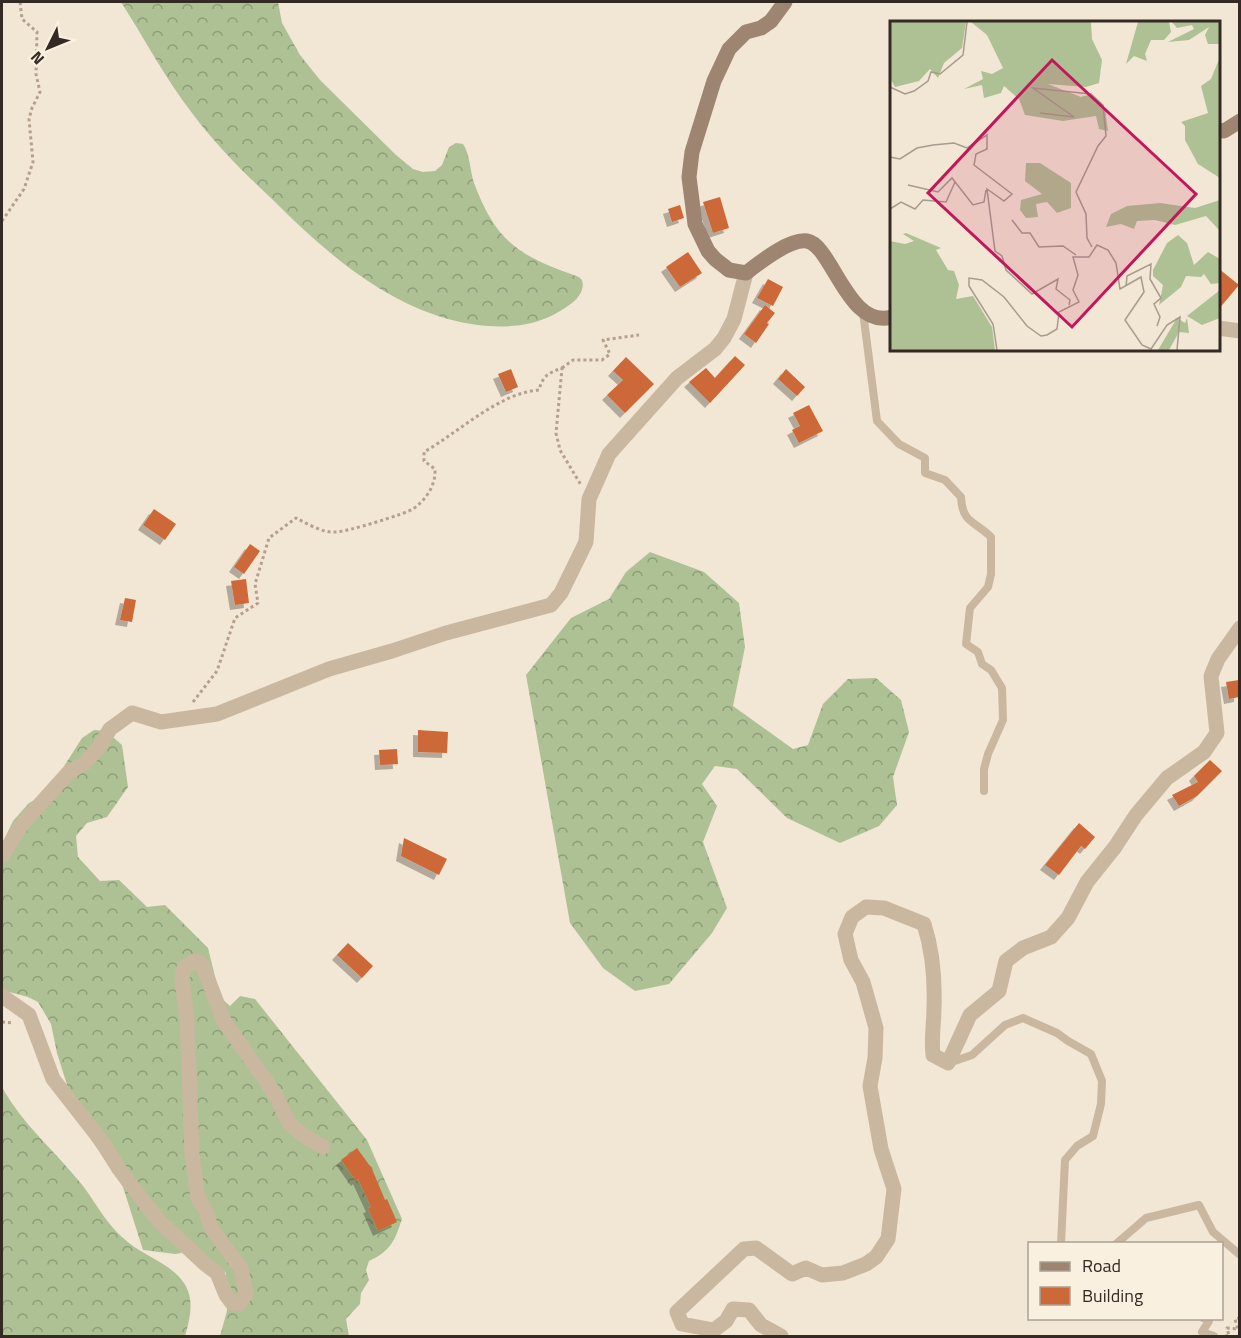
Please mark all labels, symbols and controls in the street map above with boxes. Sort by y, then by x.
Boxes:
north arrow [18,18,78,78]
inset map [890,21,1220,351]
text: N [24,46,50,70]
legend [1028,1242,1223,1320]
text: Road [1082,1252,1121,1279]
text: Building [1082,1282,1143,1309]

